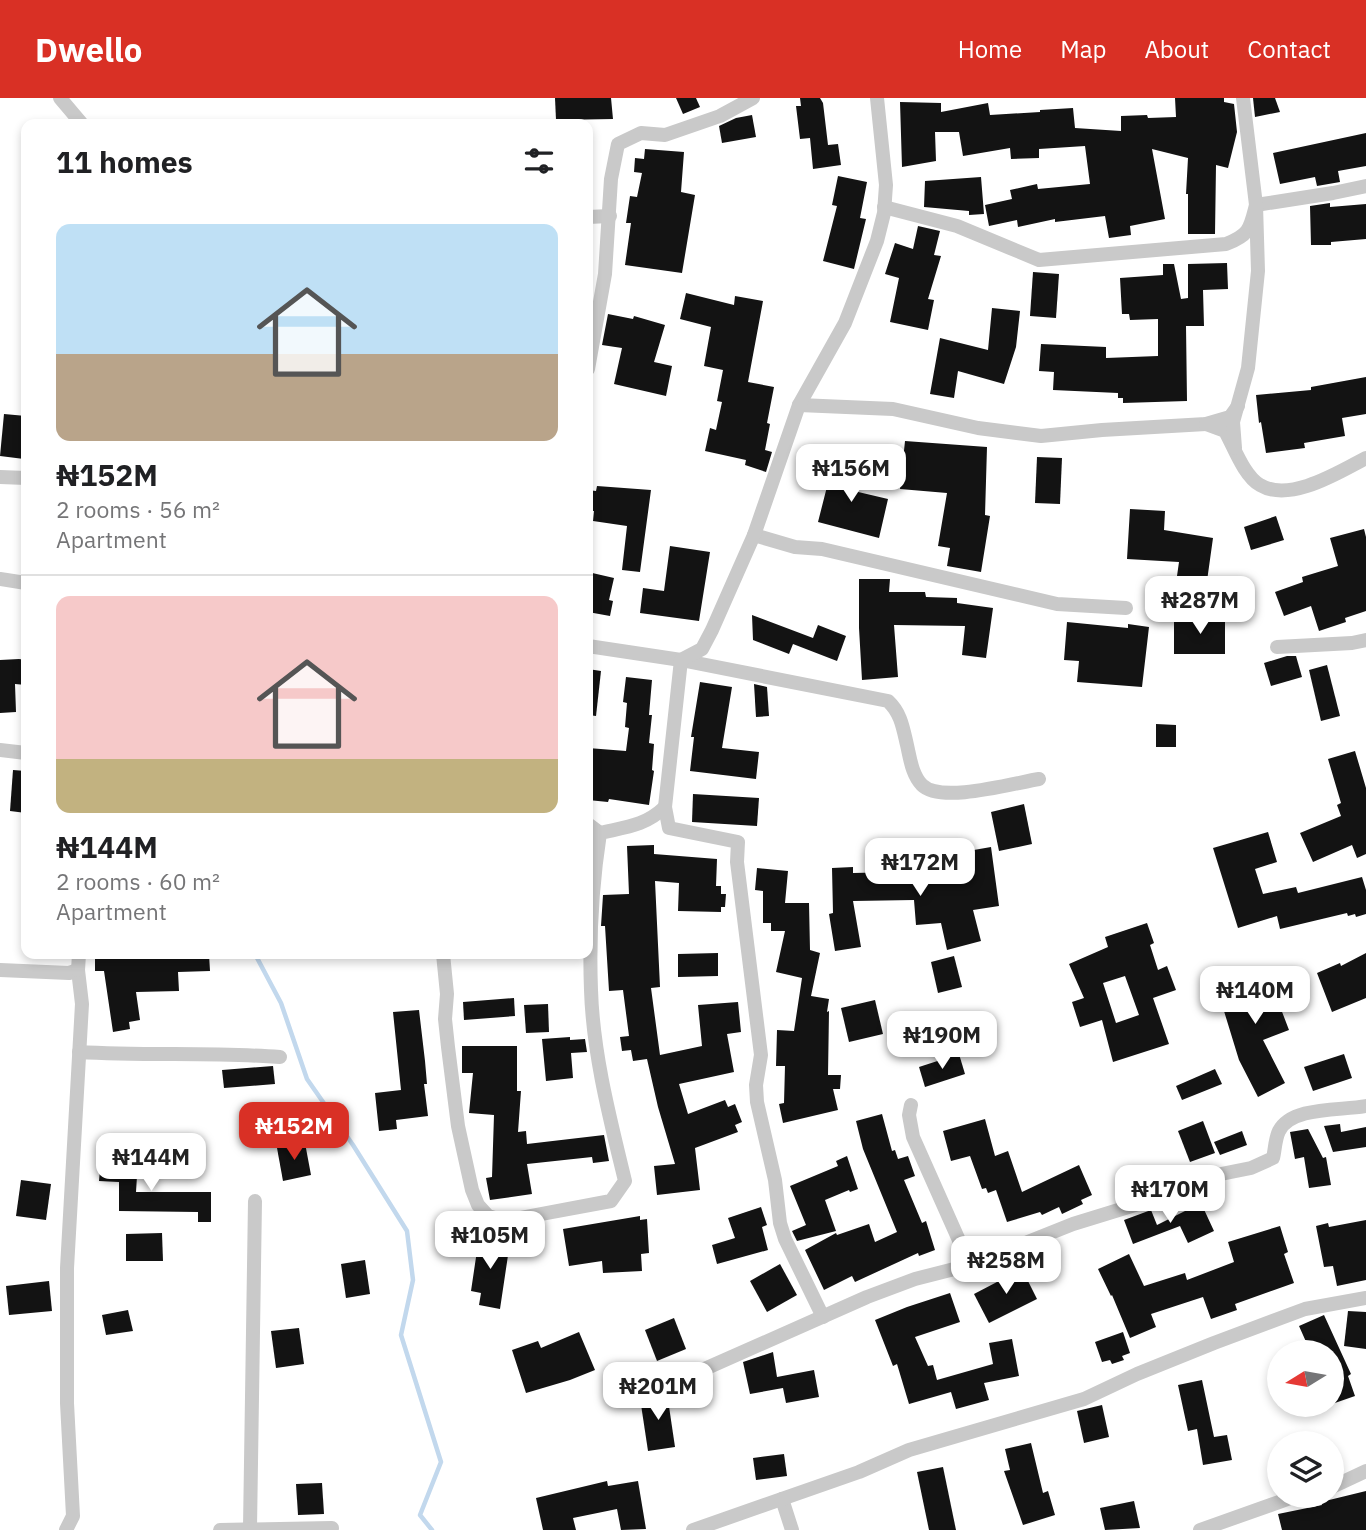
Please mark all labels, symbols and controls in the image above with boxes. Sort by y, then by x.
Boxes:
text: Dwello [35,28,142,71]
text: Home [958,33,1022,65]
text: Map [1060,33,1106,65]
text: About [1144,33,1209,65]
text: Contact [1247,33,1331,65]
text: 11 homes [56,142,193,181]
icon: filters [520,142,558,180]
icon: home [244,269,370,395]
pin: ₦156M [802,444,900,504]
text: ₦156M [812,452,890,482]
text: ₦152M [56,455,158,494]
text: 2 rooms · 56 m² [56,494,220,524]
text: Apartment [56,524,167,554]
pin: ₦287M [1151,576,1249,636]
text: ₦287M [1161,584,1239,614]
icon: home [244,641,370,767]
text: ₦144M [56,827,158,866]
pin: ₦172M [871,838,969,898]
text: ₦172M [881,846,959,876]
text: 2 rooms · 60 m² [56,866,220,896]
text: Apartment [56,896,167,926]
pin: ₦140M [1206,967,1304,1026]
text: ₦140M [1216,974,1294,1004]
pin: ₦190M [893,1012,991,1071]
text: ₦190M [903,1019,981,1049]
pin: ₦152M [245,1102,343,1162]
text: ₦152M [255,1110,333,1140]
pin: ₦144M [102,1134,200,1193]
text: ₦144M [112,1141,190,1171]
pin: ₦170M [1121,1166,1219,1225]
text: ₦170M [1131,1173,1209,1203]
pin: ₦105M [441,1212,539,1271]
text: ₦105M [451,1219,529,1249]
pin: ₦258M [957,1236,1055,1296]
text: ₦258M [967,1244,1045,1274]
north arrow [1267,1340,1344,1418]
map controls [1267,1340,1344,1508]
pin: ₦201M [609,1362,707,1422]
text: ₦201M [619,1370,697,1400]
button: layers [1267,1431,1344,1508]

